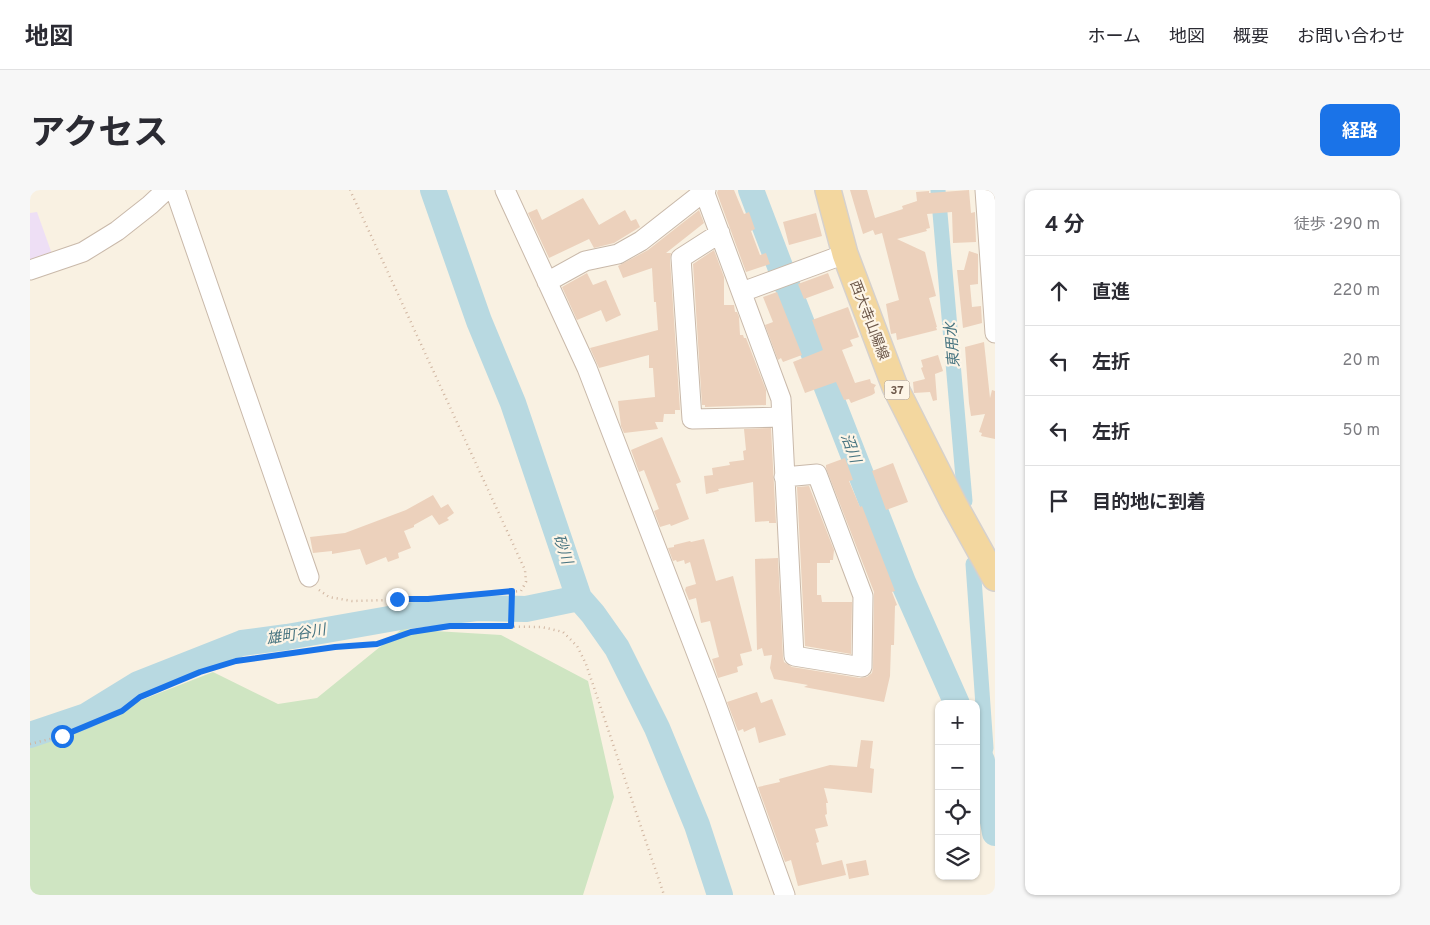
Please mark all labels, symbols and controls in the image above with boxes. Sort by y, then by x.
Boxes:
text: 地図 [25,23,73,53]
text: ホーム [1088,26,1141,49]
text: 地図 [1169,26,1205,49]
text: 概要 [1233,26,1269,49]
text: お問い合わせ [1297,26,1405,49]
button: 経路 [1320,104,1400,156]
text: アクセス [30,113,168,157]
text: 4 分 [1045,212,1085,239]
text: 徒歩 · 290 m [1294,215,1380,235]
icon: ahead [1045,277,1073,305]
street label: 西大寺山陽線 [846,278,892,363]
text: 直進 [1092,281,1130,305]
text: 220 m [1333,281,1380,301]
water label: 東用水 [942,320,965,368]
icon: left [1045,347,1073,375]
text: 左折 [1092,351,1130,375]
text: 20 m [1343,351,1380,371]
road number: 37 [884,380,910,400]
icon: left [1045,417,1073,445]
text: 左折 [1092,421,1130,445]
text: 50 m [1343,421,1380,441]
water label: 沼川 [835,431,865,468]
icon: arrive [1045,487,1073,515]
text: 目的地に到着 [1092,491,1206,515]
water label: 砂川 [548,532,576,569]
route end [386,588,409,611]
water label: 雄町谷川 [265,621,329,650]
map controls [935,700,980,880]
button: + [935,700,980,745]
route start [51,725,74,748]
button: − [935,745,980,790]
button: locate [935,790,980,835]
button: layers [935,835,980,880]

